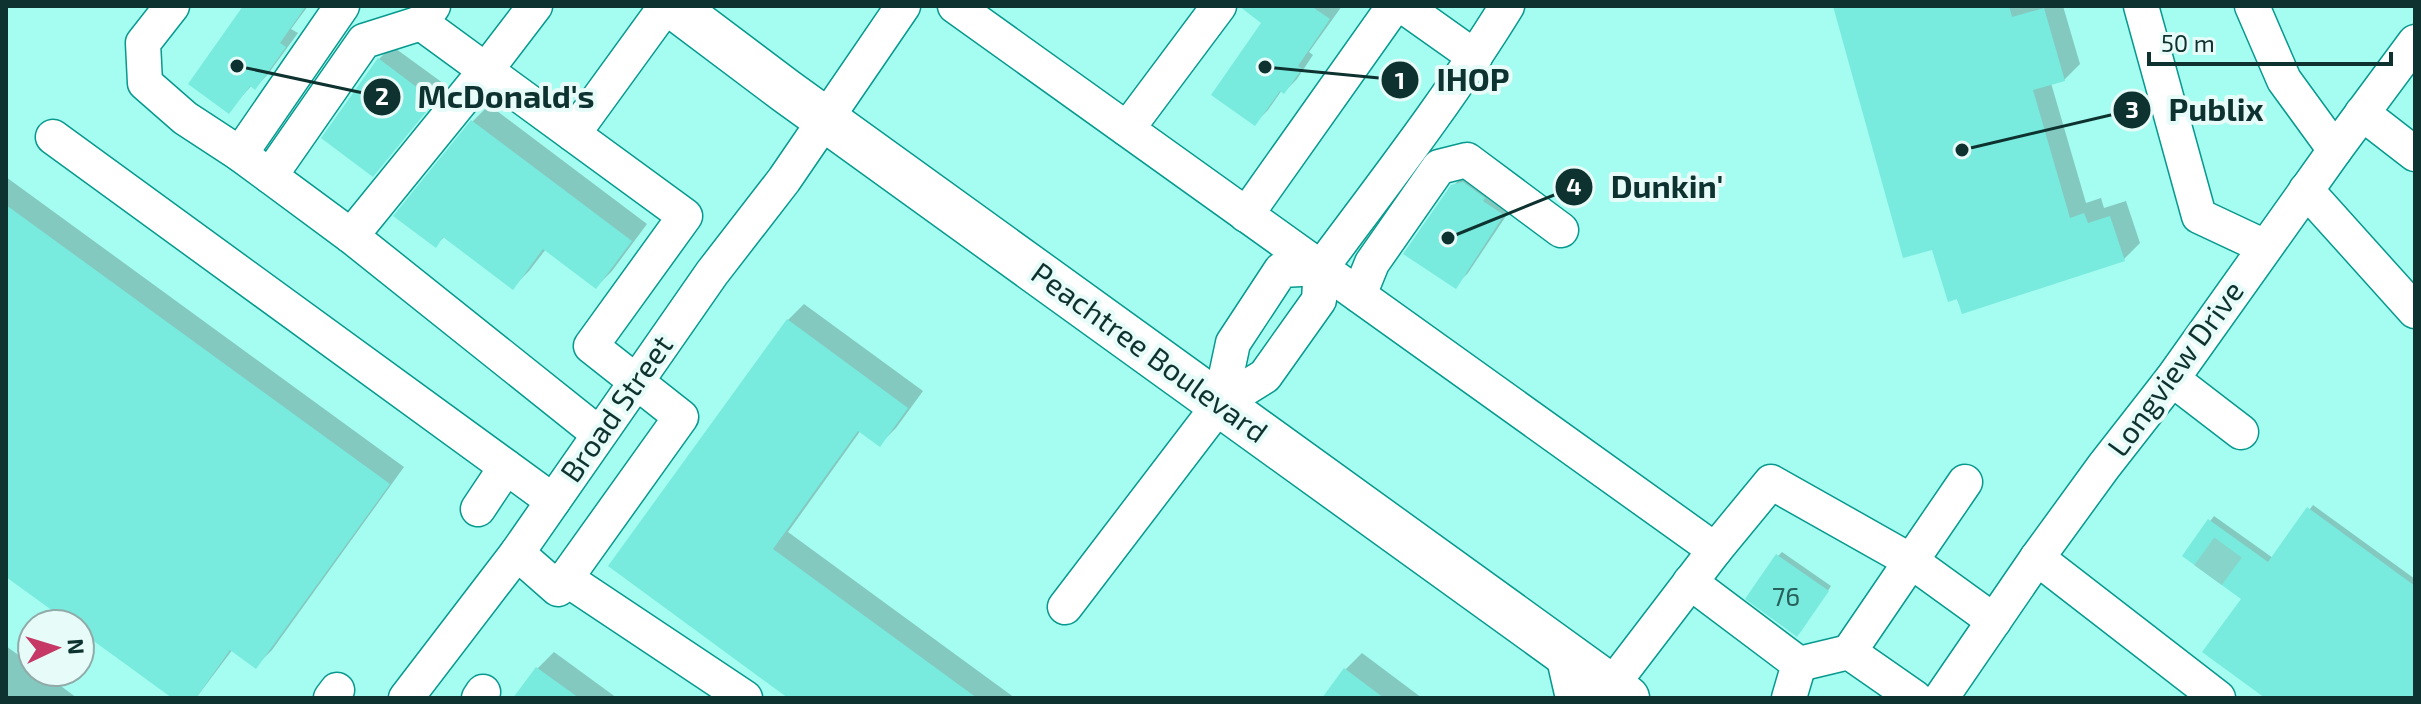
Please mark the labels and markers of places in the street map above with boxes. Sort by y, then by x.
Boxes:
callout: IHOP [1380,52,1526,108]
callout: McDonald's [362,69,611,125]
callout: Publix [2112,82,2279,138]
callout: Dunkin' [1554,159,1739,215]

